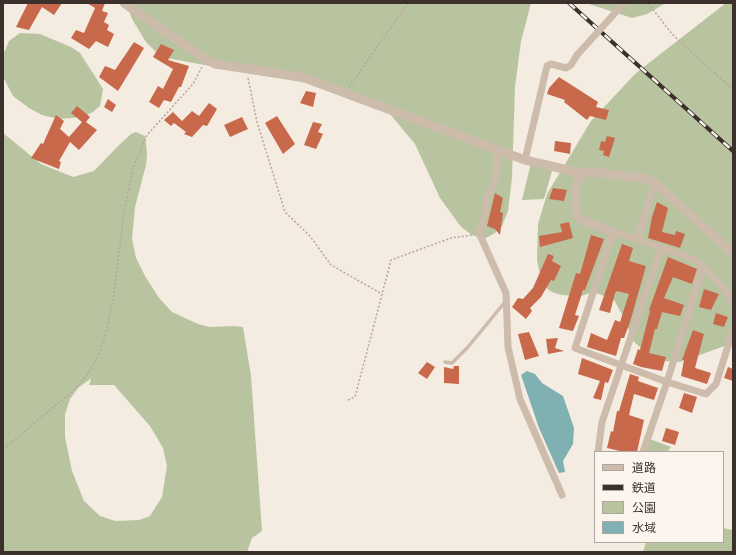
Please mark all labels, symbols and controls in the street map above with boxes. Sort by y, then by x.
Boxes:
legend [594,451,724,543]
text: 道路 [632,459,656,476]
text: 鉄道 [632,479,656,496]
text: 公園 [632,499,656,516]
text: 水域 [632,519,656,536]

